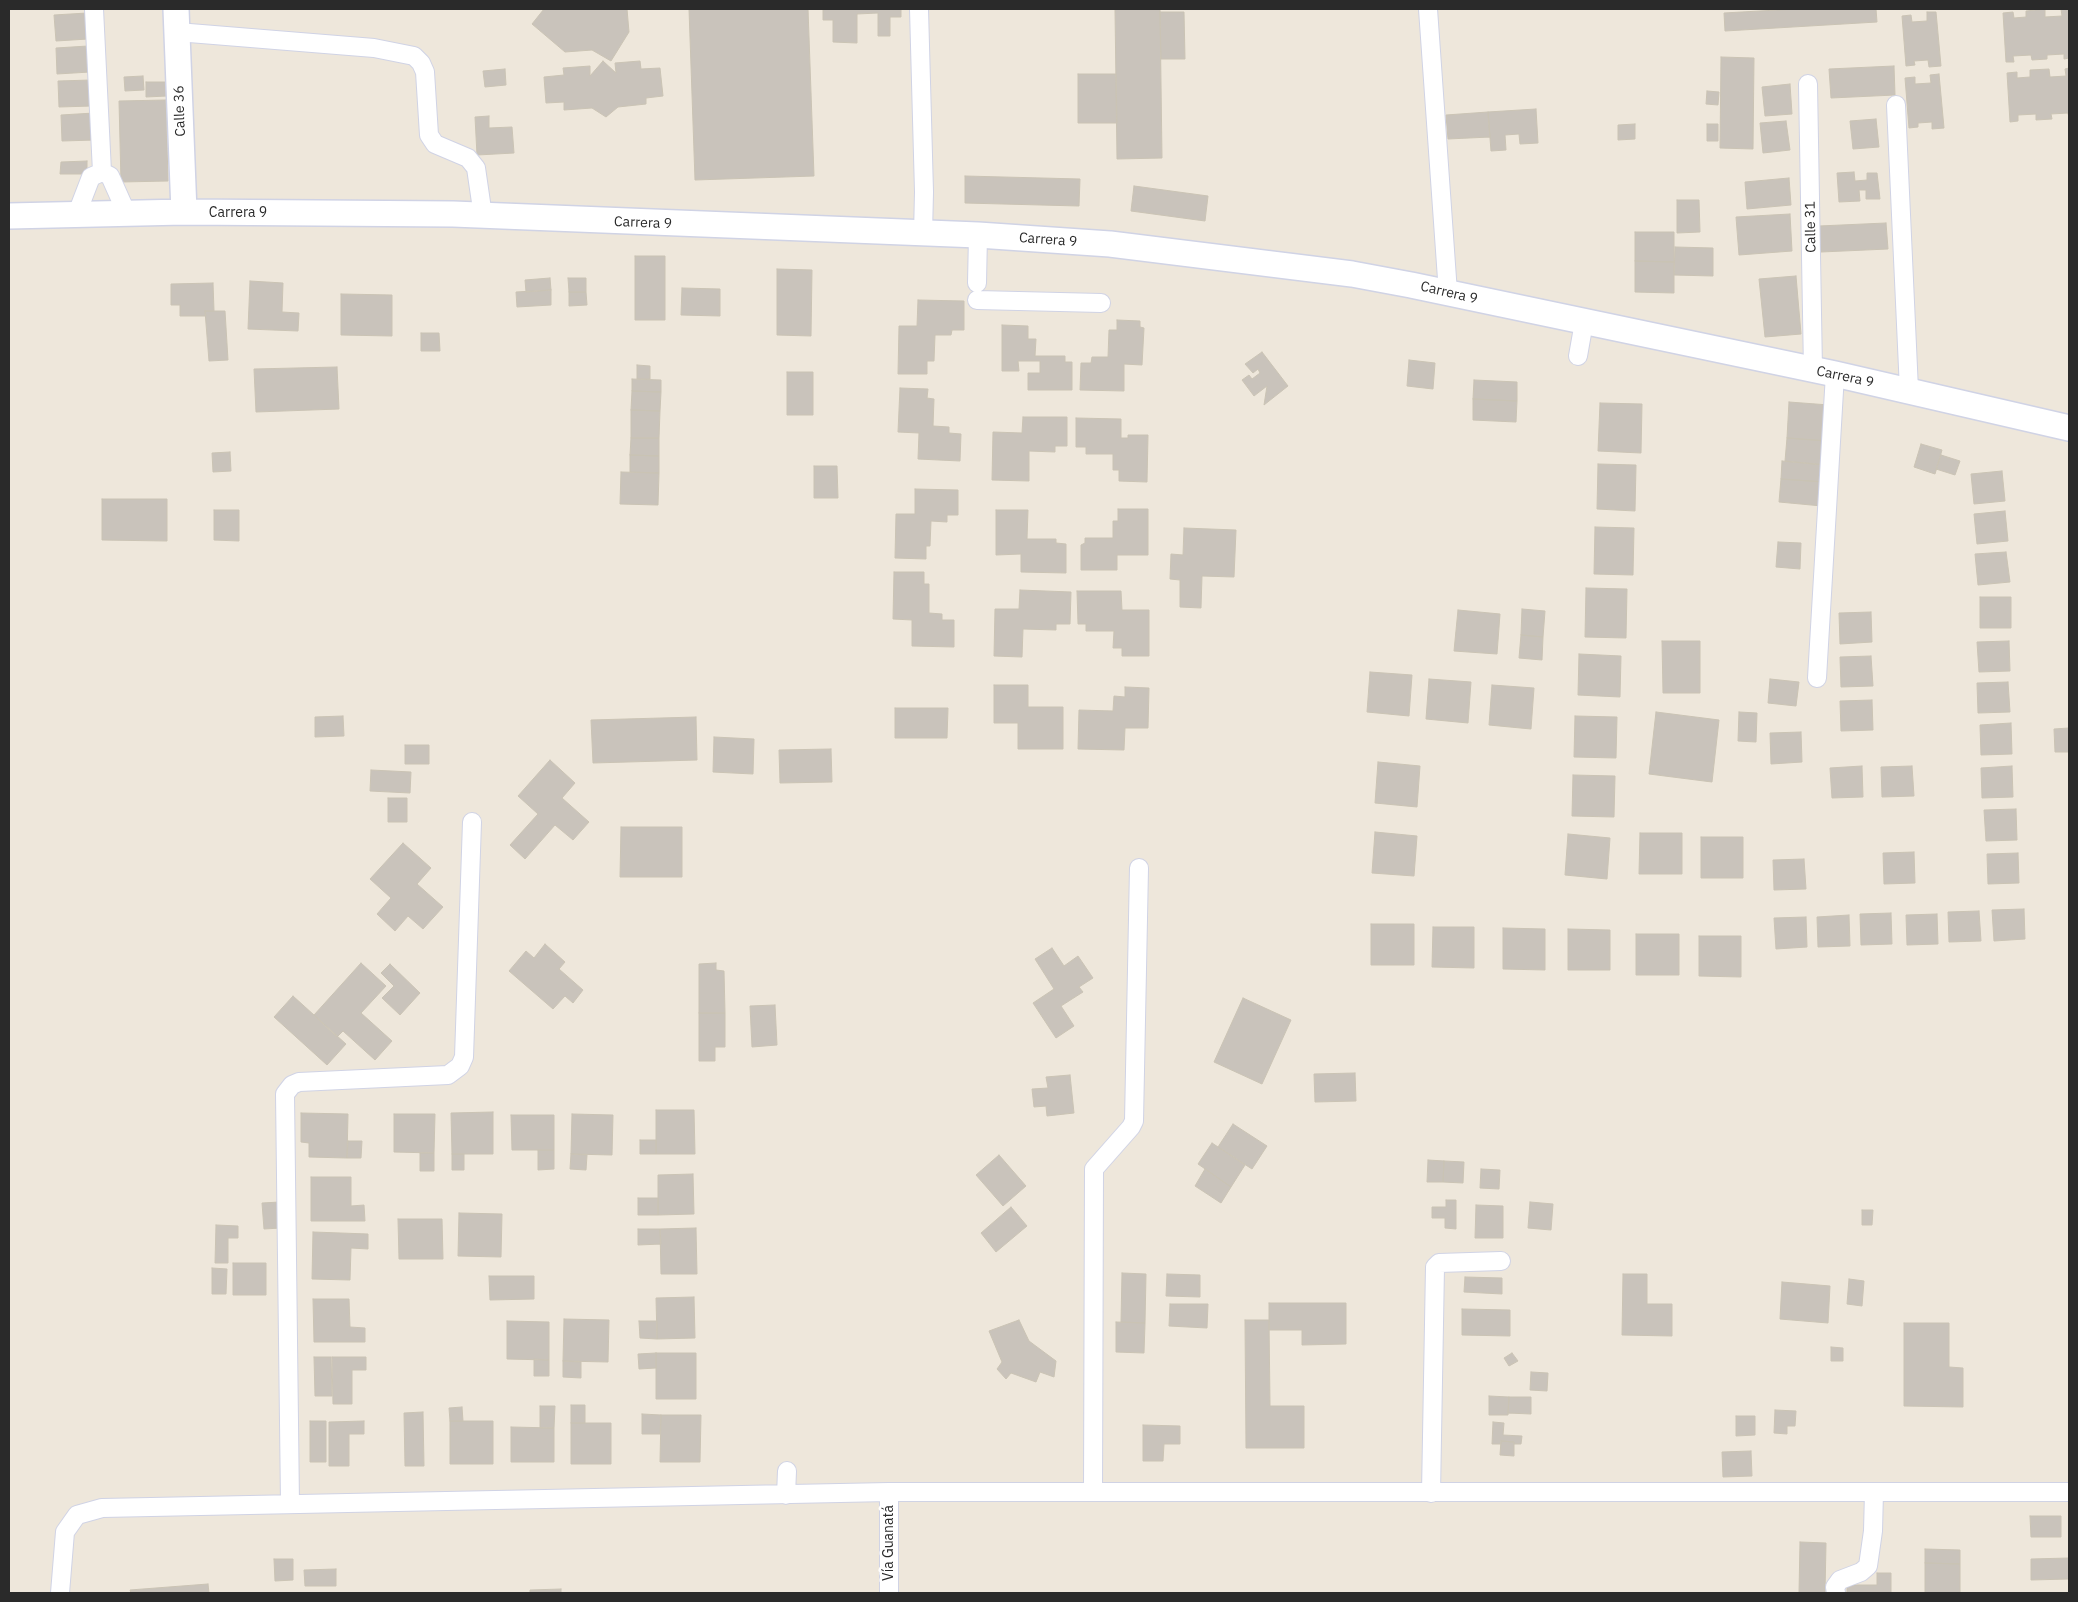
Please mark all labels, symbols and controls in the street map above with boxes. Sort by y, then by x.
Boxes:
street label: Calle 36 [171,85,189,137]
street label: Calle 31 [1802,201,1820,253]
street label: Carrera 9 [209,205,267,221]
street label: Carrera 9 [614,214,672,232]
street label: Carrera 9 [1018,230,1078,250]
street label: Carrera 9 [1419,278,1479,308]
street label: Carrera 9 [1815,363,1875,391]
street label: Vía Guanatá [881,1505,897,1581]

